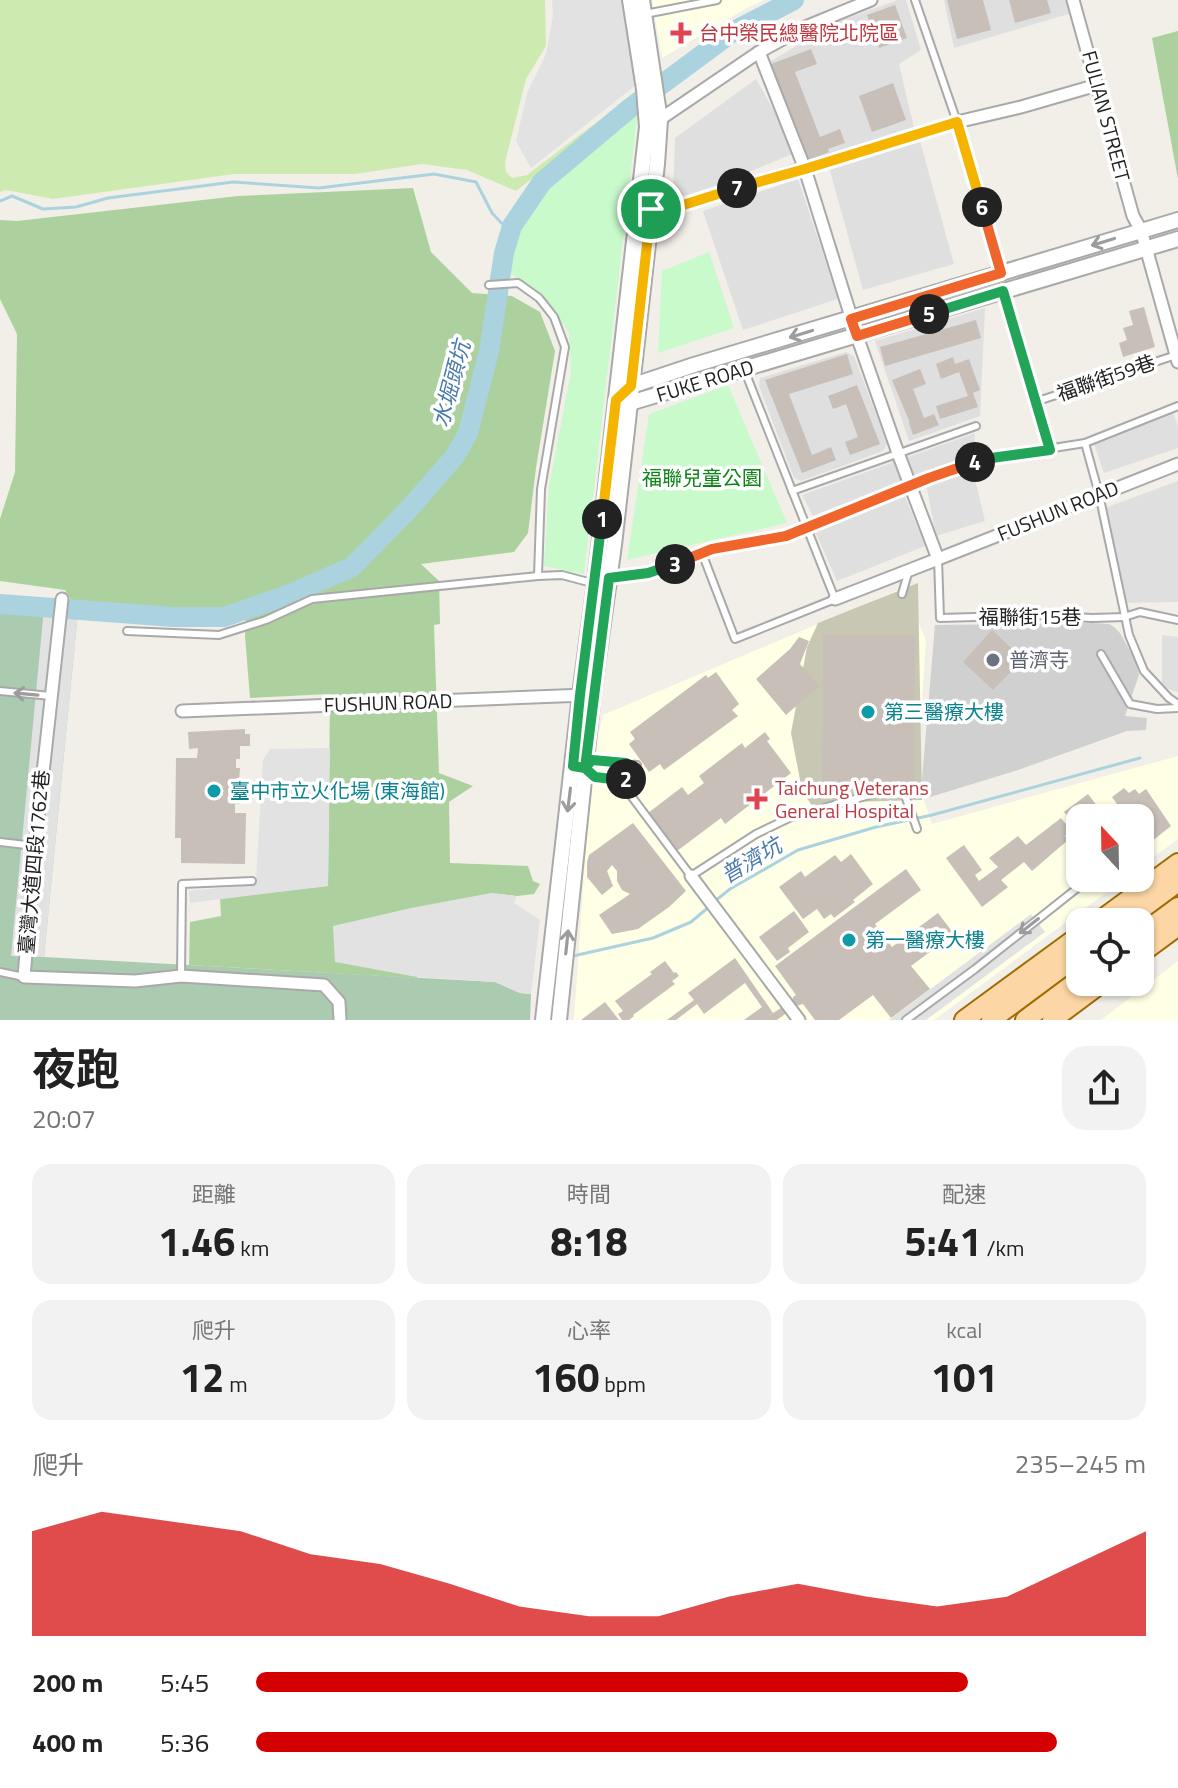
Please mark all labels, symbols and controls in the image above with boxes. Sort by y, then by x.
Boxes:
place label: 台中榮民總醫院北院區 [699,17,899,48]
marker: 台中榮民總醫院北院區 [670,22,692,44]
street label: FULIAN STREET [1074,47,1139,185]
pin: 7 [717,168,757,208]
text: 7 [731,171,743,205]
pin [617,175,685,243]
icon: arrive [629,187,673,231]
pin: 6 [962,187,1002,227]
text: 6 [976,190,988,224]
one-way arrow [1091,235,1117,250]
pin: 5 [909,294,949,334]
text: 5 [923,297,935,331]
one-way arrow [788,327,814,342]
water label: 水堀頭坑 [423,334,480,431]
street label: 福聯街59巷 [1052,346,1159,409]
street label: FUKE ROAD [652,351,757,410]
pin: 4 [955,442,995,482]
text: 4 [969,445,981,479]
park label: 福聯兒童公園 [642,462,762,493]
street label: FUSHUN ROAD [992,472,1123,549]
pin: 1 [582,499,622,539]
text: 1 [596,502,608,536]
pin: 3 [655,544,695,584]
text: 3 [669,547,681,581]
street label: 福聯街15巷 [979,601,1081,632]
place label: 普濟寺 [1009,644,1069,675]
marker: 普濟寺 [984,651,1002,669]
street label: FUSHUN ROAD [323,685,453,720]
one-way arrow [13,686,39,701]
place label: 第三醫療大樓 [884,696,1004,727]
marker: 第三醫療大樓 [859,703,877,721]
pin: 2 [606,759,646,799]
text: 2 [620,762,632,796]
street label: 臺灣大道四段1762巷 [10,769,57,955]
place label: Taichung Veterans General Hospital [775,772,929,826]
place label: 臺中市立火化場 (東海館) [230,775,445,806]
marker: 臺中市立火化場 (東海館) [205,782,223,800]
one-way arrow [561,786,576,813]
marker: Taichung Veterans General Hospital [746,788,768,810]
north arrow [1066,804,1154,892]
map controls [1066,804,1154,996]
water label: 普濟坑 [714,827,791,892]
button: locate [1066,908,1154,996]
one-way arrow [1019,918,1040,935]
place label: 第一醫療大樓 [865,924,985,955]
one-way arrow [559,930,574,956]
marker: 第一醫療大樓 [840,931,858,949]
text: 夜跑 [32,1035,120,1102]
button: share [1062,1046,1146,1130]
text: 20:07 [32,1099,96,1138]
text: 距離 [192,1177,236,1211]
text: 時間 [567,1177,611,1211]
text: 配速 [942,1177,986,1211]
text: 1.46 [158,1211,236,1272]
text: 8:18 [550,1211,628,1272]
text: 5:41 [904,1211,982,1272]
text: km [236,1231,269,1265]
text: /km [982,1231,1024,1265]
text: 爬升 [192,1313,236,1347]
text: 心率 [567,1313,611,1347]
text: kcal [946,1313,982,1347]
text: 12 [180,1347,224,1408]
text: 160 [532,1347,599,1408]
text: 101 [931,1347,998,1408]
text: m [224,1367,248,1401]
text: bpm [599,1367,646,1401]
text: 235–245 m [1015,1444,1146,1483]
text: 爬升 [32,1445,84,1484]
text: 200 m [32,1663,103,1702]
text: 5:45 [160,1663,209,1702]
text: 400 m [32,1723,103,1762]
text: 5:36 [160,1723,209,1762]

